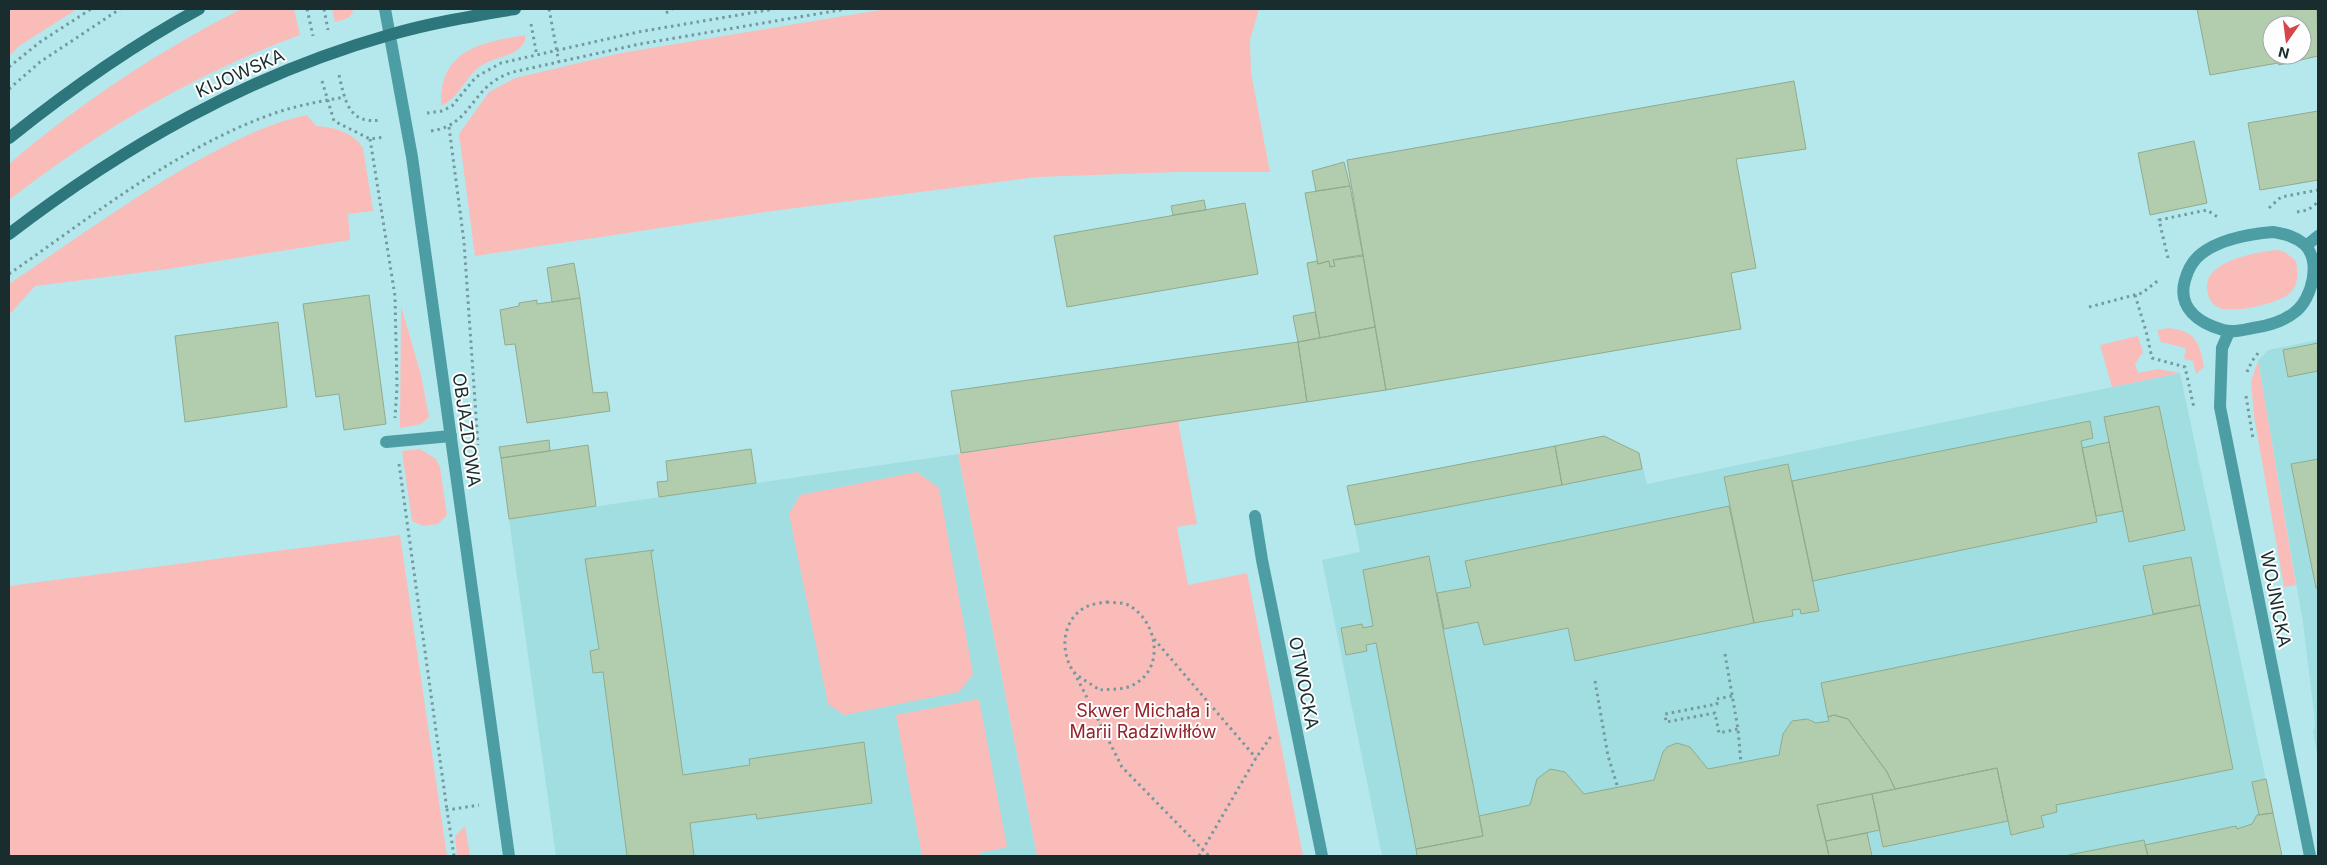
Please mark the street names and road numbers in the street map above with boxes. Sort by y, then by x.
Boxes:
street label: KIJOWSKA [192,44,288,102]
street label: OBJAZDOWA [449,372,485,488]
street label: WOJNICKA [2256,549,2296,649]
street label: OTWOCKA [1285,635,1323,731]

